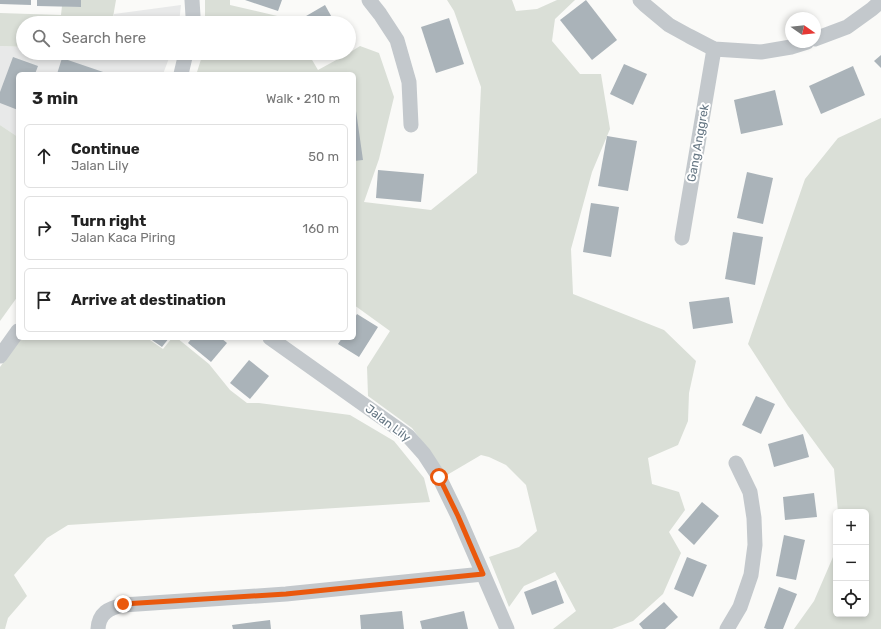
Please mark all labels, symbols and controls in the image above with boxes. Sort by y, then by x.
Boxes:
north arrow [785,12,821,48]
search box [16,16,356,60]
icon: search [30,27,52,49]
text: Search here [62,29,146,47]
text: 3 min [32,88,78,108]
text: Walk · 210 m [266,91,340,106]
street label: Gang Anggrek [684,102,712,183]
text: Continue [71,140,140,158]
icon: ahead [33,145,55,167]
text: 50 m [308,149,339,164]
text: Jalan Lily [71,158,129,173]
text: Turn right [71,212,146,230]
icon: right [33,217,55,239]
text: 160 m [303,221,339,236]
text: Jalan Kaca Piring [71,230,175,245]
icon: arrive [33,289,55,311]
text: Arrive at destination [71,291,226,309]
street label: Jalan Lily [363,401,414,445]
route start [430,468,448,486]
map controls [833,509,869,617]
button: + [833,509,869,545]
button: − [833,545,869,581]
button: locate [833,581,869,617]
route end [114,595,132,613]

